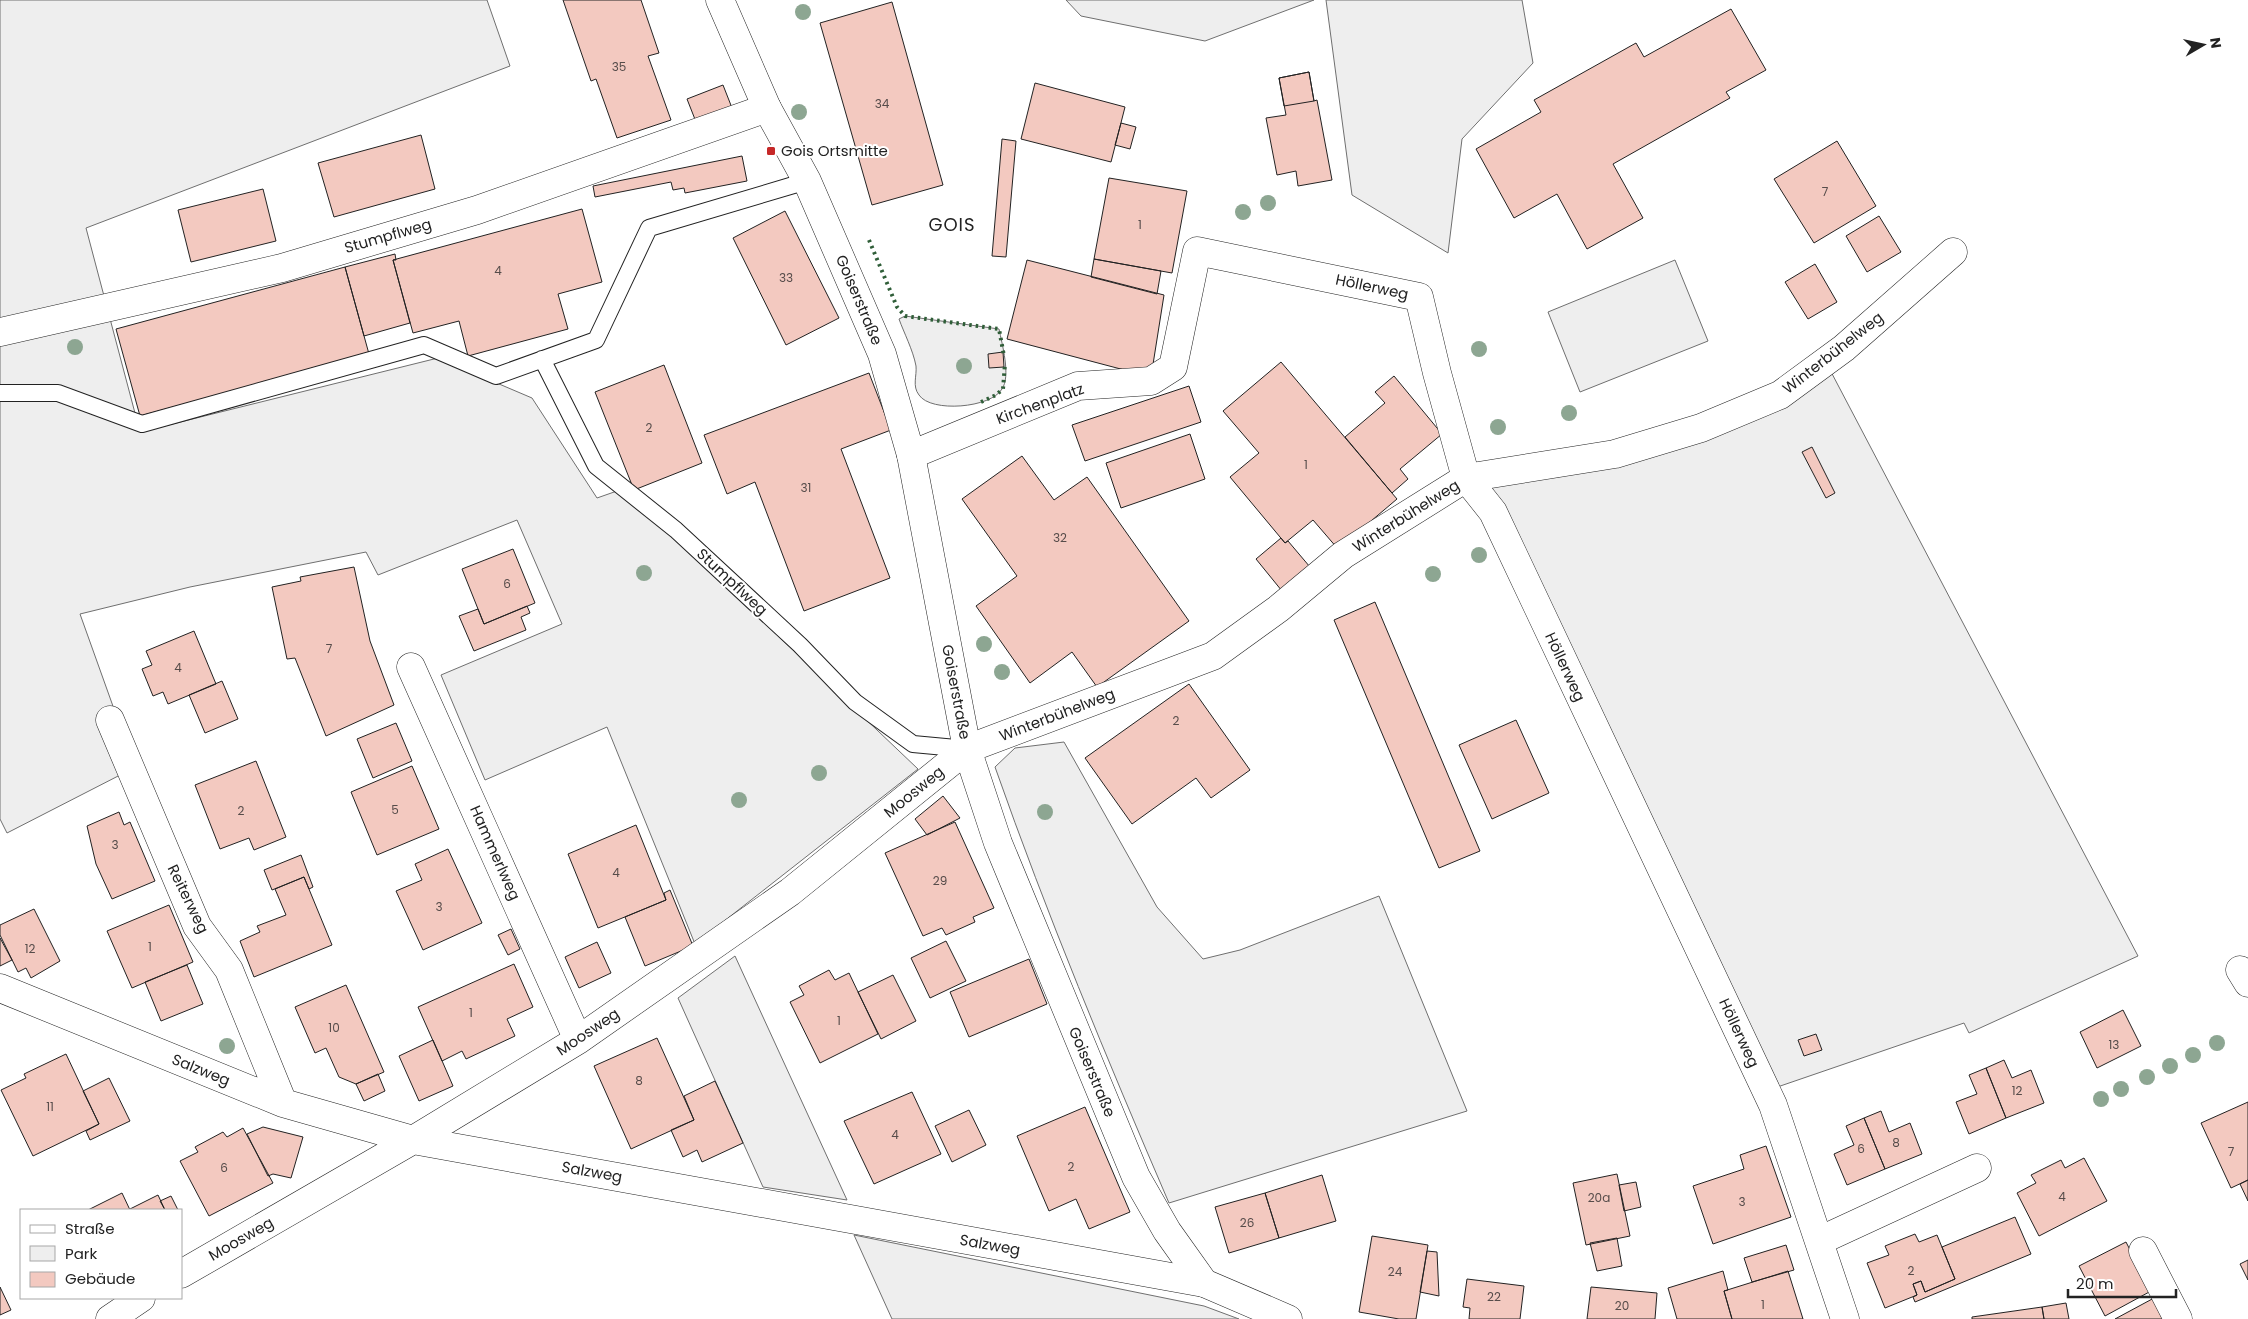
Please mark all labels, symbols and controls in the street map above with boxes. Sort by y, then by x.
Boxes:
north arrow [2178,20,2228,70]
text: N [2205,36,2227,50]
house number: 35 [612,58,626,75]
house number: 34 [875,95,890,112]
place label: Gois Ortsmitte [781,140,888,161]
marker: Gois Ortsmitte [765,145,777,157]
house number: 7 [1822,183,1829,200]
district label: GOIS [928,212,976,237]
street label: Stumpflweg [342,213,434,258]
house number: 1 [1138,216,1142,233]
street label: Goiserstraße [831,251,888,348]
house number: 4 [494,262,502,279]
house number: 33 [779,269,793,286]
street label: Höllerweg [1334,269,1410,304]
street label: Winterbühelweg [1778,307,1887,399]
street label: Kirchenplatz [993,378,1087,429]
house number: 2 [646,419,653,436]
house number: 1 [1304,456,1308,473]
street label: Winterbühelweg [1348,474,1463,557]
house number: 31 [801,479,811,496]
house number: 32 [1053,529,1067,546]
street label: Stumpflweg [692,543,772,620]
house number: 6 [503,575,511,592]
street label: Höllerweg [1540,629,1591,705]
house number: 7 [326,640,333,657]
street label: Goiserstraße [937,643,976,741]
house number: 4 [174,659,182,676]
street label: Winterbühelweg [996,683,1118,746]
house number: 2 [1173,712,1180,729]
street label: Moosweg [879,761,948,822]
house number: 5 [391,801,399,818]
house number: 2 [238,802,245,819]
street label: Hammerlweg [465,802,526,904]
house number: 3 [111,836,119,853]
street label: Reiterweg [163,861,214,937]
house number: 4 [612,864,620,881]
house number: 29 [933,872,947,889]
house number: 3 [435,898,443,915]
house number: 1 [148,938,152,955]
house number: 12 [25,940,35,957]
street label: Höllerweg [1714,995,1765,1071]
street label: Moosweg [552,1003,623,1060]
house number: 1 [469,1004,473,1021]
house number: 1 [837,1012,841,1029]
house number: 10 [328,1019,340,1036]
street label: Goiserstraße [1064,1023,1121,1120]
house number: 13 [2109,1036,2119,1053]
street label: Salzweg [169,1048,233,1091]
house number: 8 [635,1072,643,1089]
house number: 12 [2012,1082,2022,1099]
house number: 11 [46,1098,54,1115]
house number: 4 [891,1126,899,1143]
house number: 8 [1892,1134,1900,1151]
house number: 6 [1857,1140,1865,1157]
house number: 7 [2228,1143,2235,1160]
street label: Salzweg [560,1156,624,1187]
house number: 2 [1068,1158,1075,1175]
house number: 6 [220,1159,228,1176]
house number: 4 [2058,1188,2066,1205]
house number: 20a [1588,1189,1610,1206]
house number: 3 [1738,1193,1746,1210]
legend [20,1209,182,1299]
street label: Moosweg [204,1212,277,1266]
house number: 26 [1240,1214,1254,1231]
text: Straße [65,1218,115,1239]
street label: Salzweg [958,1229,1022,1260]
text: Park [65,1243,97,1264]
house number: 2 [1908,1262,1915,1279]
house number: 24 [1388,1263,1403,1280]
scale bar [2068,1266,2176,1298]
text: Gebäude [65,1268,135,1289]
text: 20 m [2076,1273,2114,1294]
house number: 22 [1487,1288,1501,1305]
house number: 1 [1761,1296,1765,1313]
house number: 20 [1615,1297,1629,1314]

